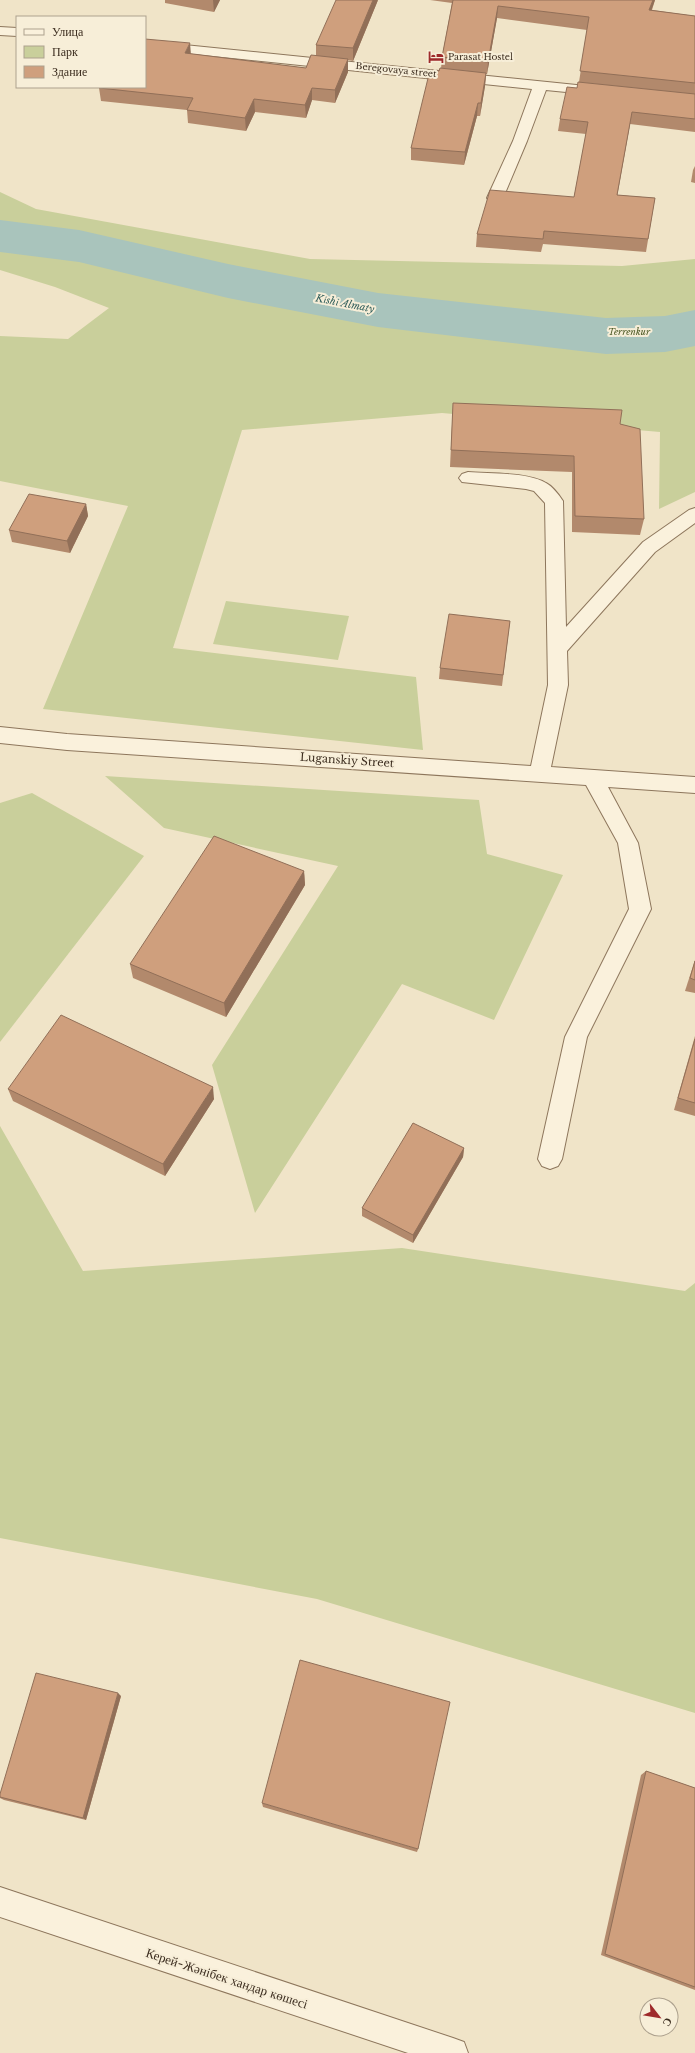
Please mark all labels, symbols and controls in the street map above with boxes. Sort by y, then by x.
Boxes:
legend [16,16,146,88]
text: Улица [52,24,84,39]
text: Парк [52,44,78,59]
hotel icon: Parasat Hostel [427,48,445,66]
place label: Parasat Hostel [448,51,513,62]
street label: Beregovaya street [355,60,438,79]
text: Здание [52,64,87,79]
water label: Kіshі Almaty [313,291,376,316]
park label: Terrenkur [608,326,651,337]
street label: Luganskiy Street [300,750,395,770]
street label: Керей-Жәнібек хандар көшесі [144,1944,310,2013]
north arrow [639,1997,679,2037]
text: С [659,2015,676,2029]

